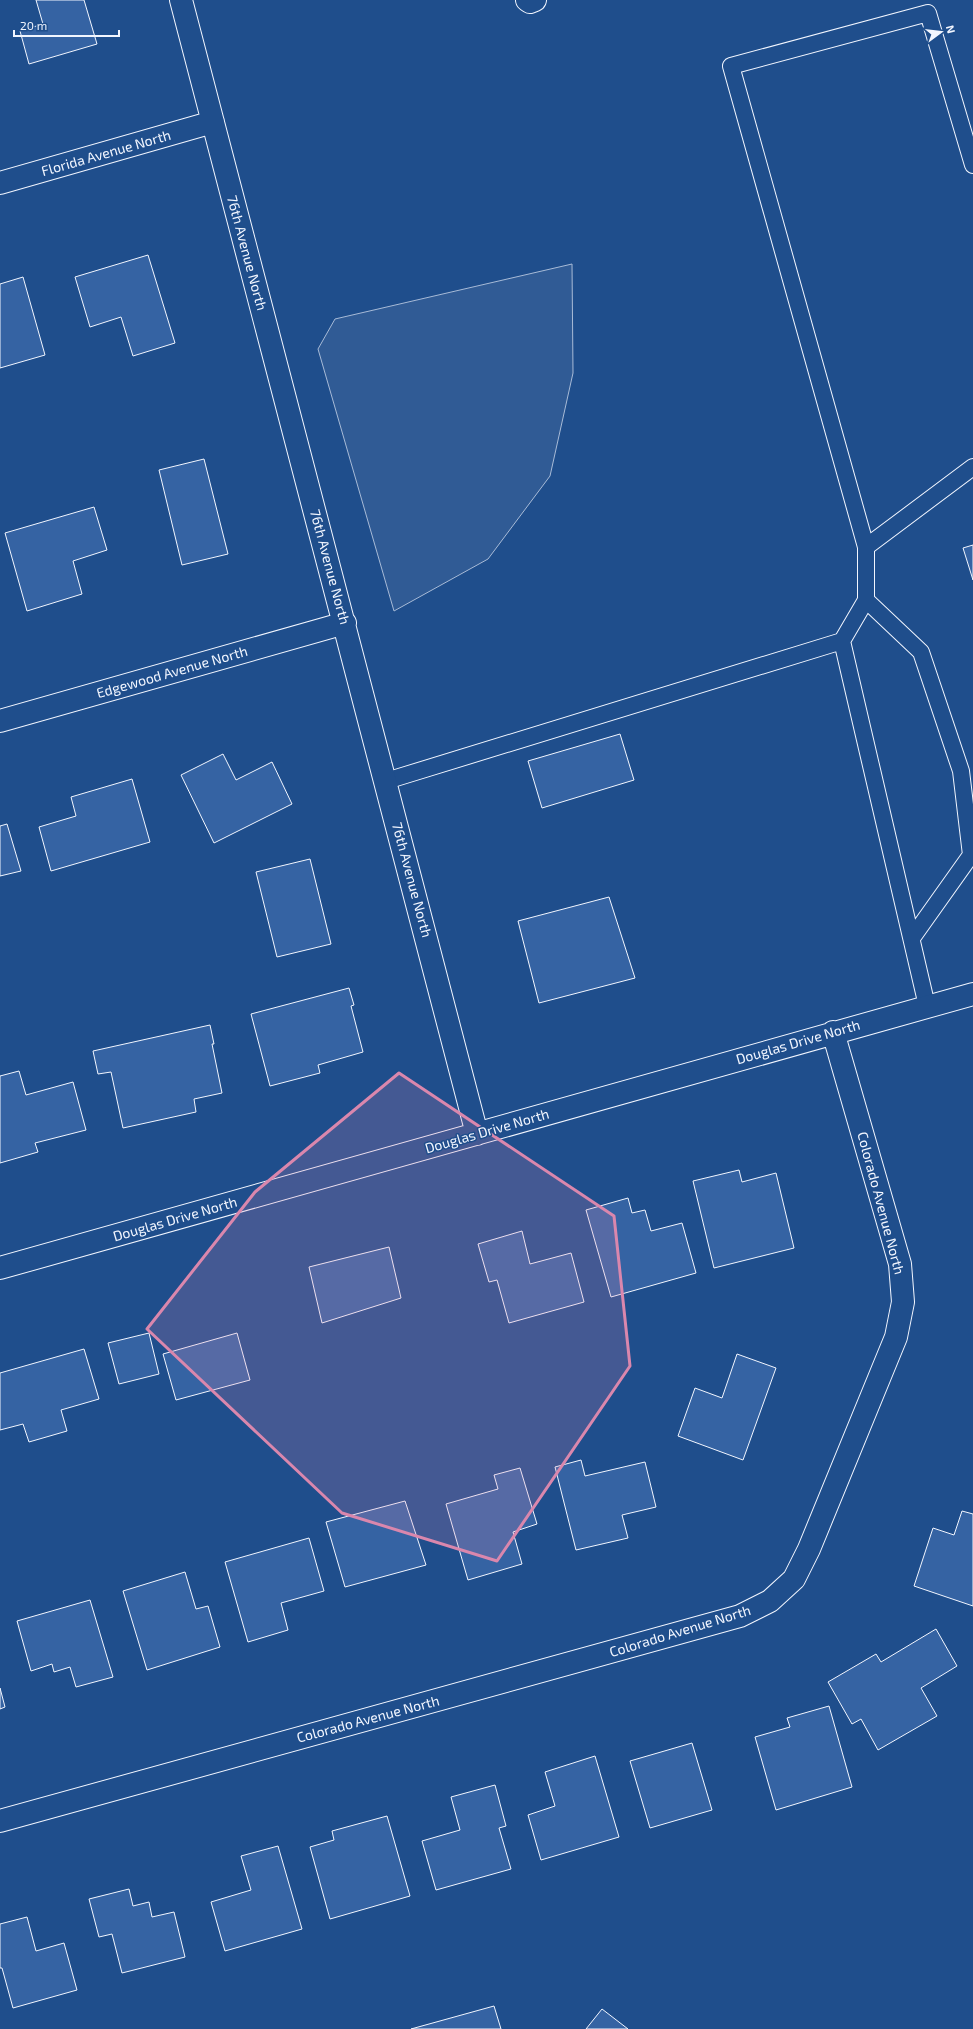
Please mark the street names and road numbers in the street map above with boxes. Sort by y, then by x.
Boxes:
street label: Florida Avenue North [39,126,173,179]
street label: 76th Avenue North [224,193,271,312]
street label: 76th Avenue North [307,507,354,626]
street label: Edgewood Avenue North [94,642,249,701]
street label: 76th Avenue North [389,820,436,939]
street label: Douglas Drive North [734,1016,862,1067]
street label: Douglas Drive North [423,1105,551,1156]
street label: Colorado Avenue North [854,1130,909,1276]
street label: Douglas Drive North [111,1193,239,1244]
street label: Colorado Avenue North [607,1601,753,1660]
street label: Colorado Avenue North [295,1691,441,1746]

